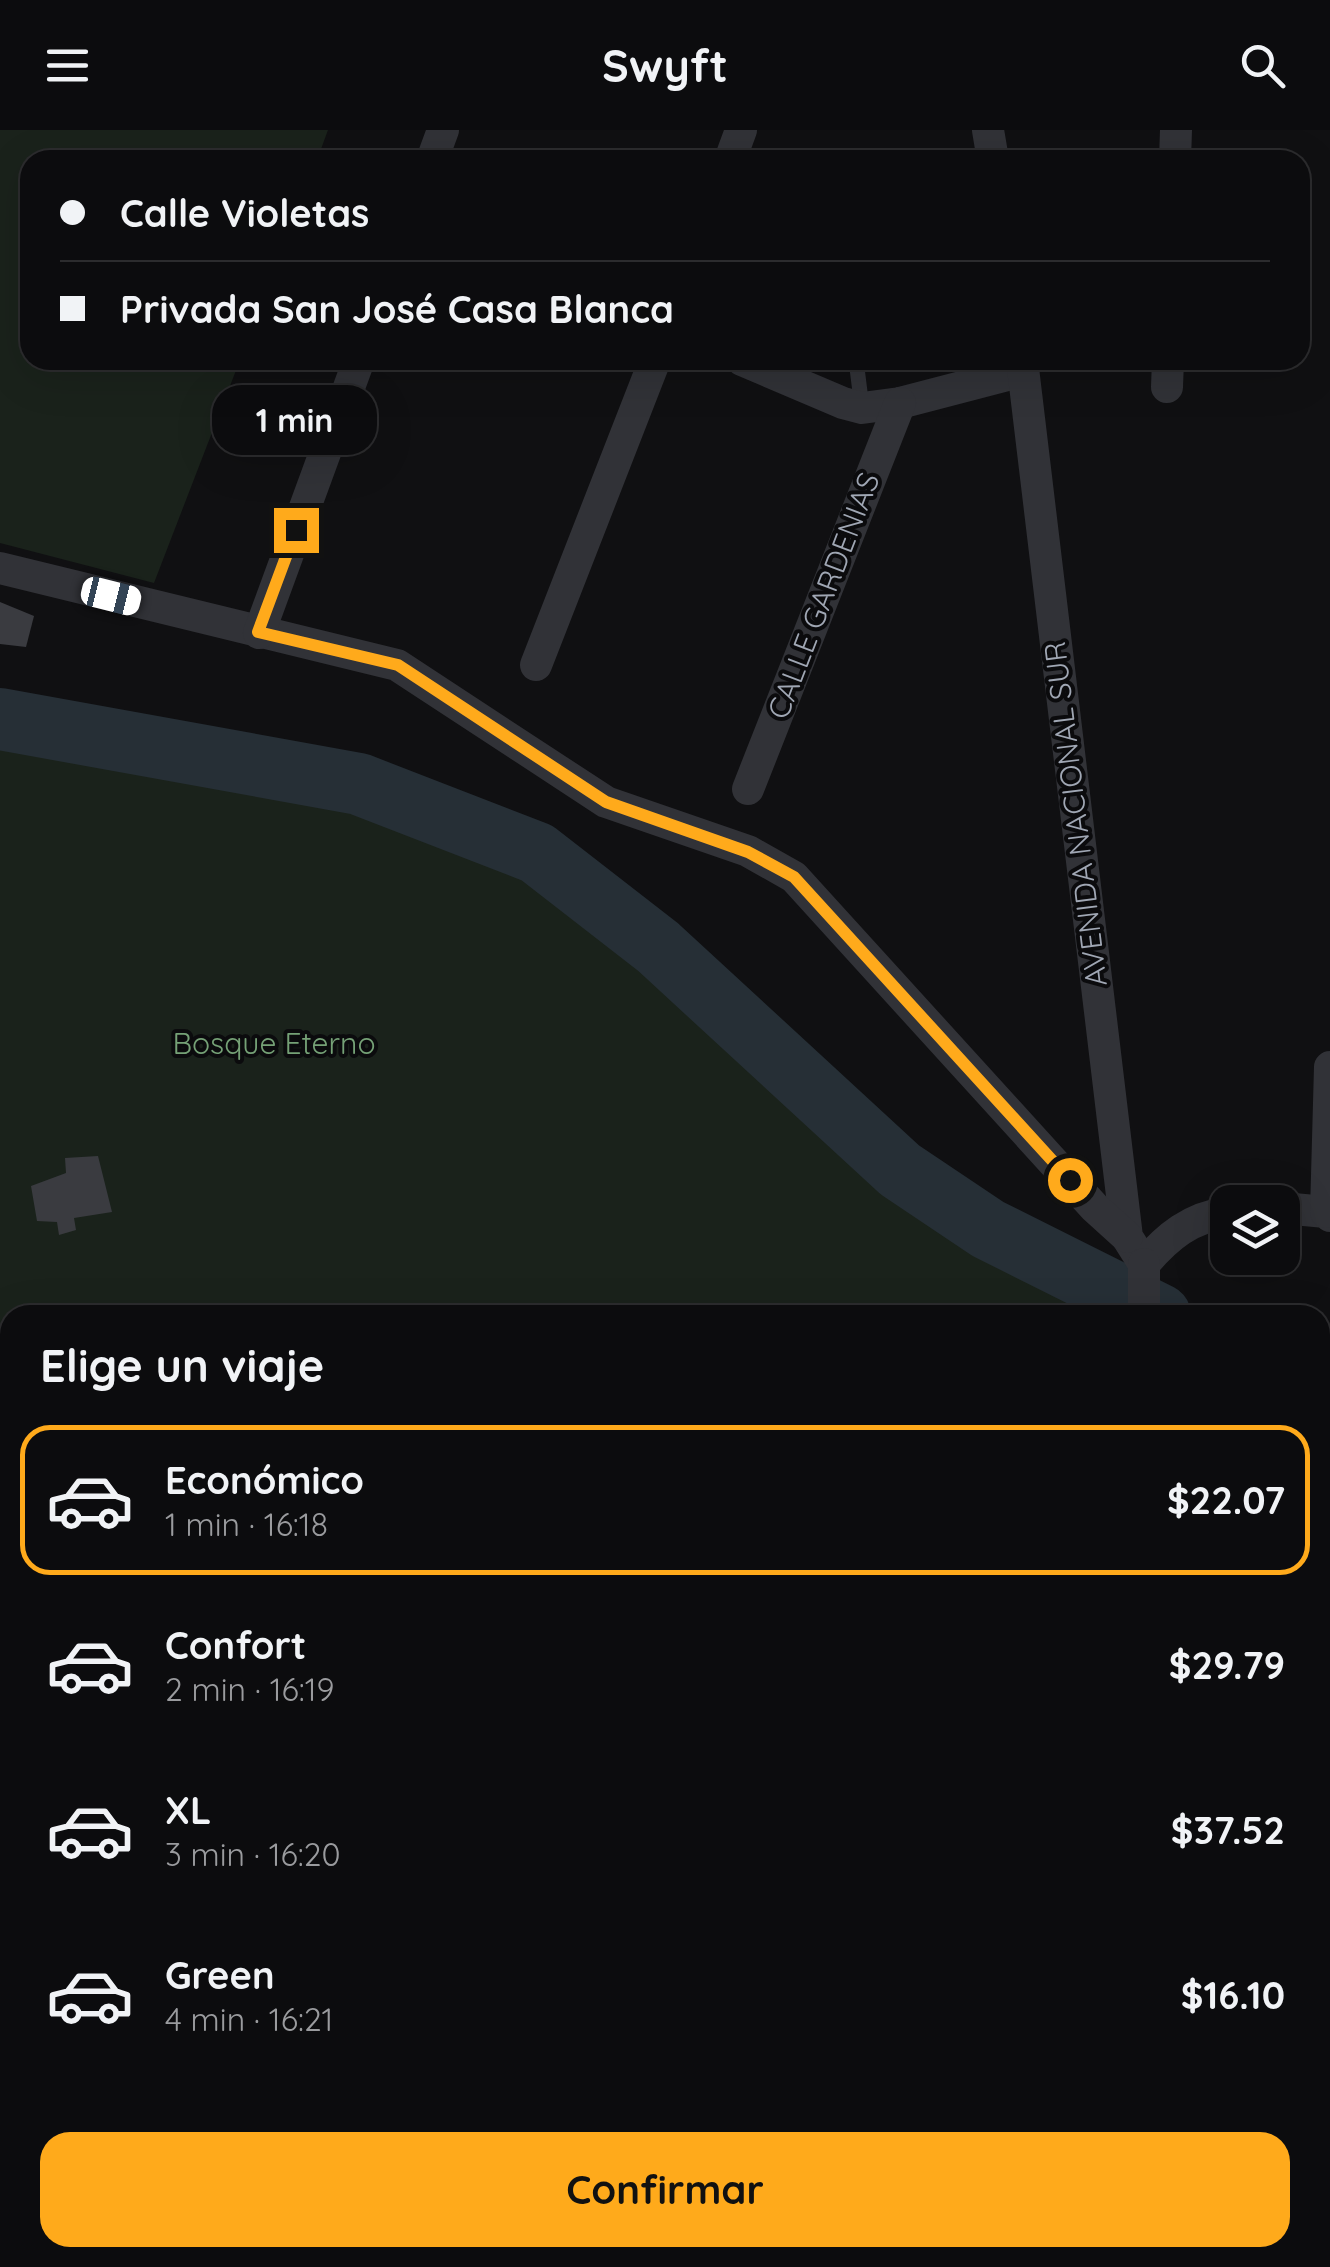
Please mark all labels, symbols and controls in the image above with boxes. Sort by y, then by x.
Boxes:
text: Swyft [602,37,728,93]
icon: menu [40,38,95,93]
icon: search [1235,38,1290,93]
text: Calle Violetas [120,189,369,237]
text: Privada San José Casa Blanca [120,285,674,333]
callout: 1 min [214,385,378,455]
text: 1 min [256,400,333,440]
street label: CALLE GARDENIAS [759,467,888,724]
route end [274,508,319,553]
car [78,574,144,618]
street label: AVENIDA NACIONAL SUR [1035,640,1115,989]
park label: Bosque Eterno [172,1024,376,1062]
route start [1048,1158,1093,1203]
map controls [1210,1185,1300,1275]
button: layers [1210,1185,1300,1275]
text: Elige un viaje [40,1337,324,1393]
icon: car [45,1455,135,1545]
text: Económico [165,1456,364,1504]
text: $22.07 [1167,1476,1285,1524]
text: 1 min · 16:18 [165,1504,328,1544]
icon: car [45,1620,135,1710]
text: Confort [165,1621,306,1669]
text: $29.79 [1169,1641,1285,1689]
text: 2 min · 16:19 [165,1669,334,1709]
icon: car [45,1785,135,1875]
text: XL [165,1786,211,1834]
text: $37.52 [1171,1806,1285,1854]
text: 3 min · 16:20 [165,1834,341,1874]
icon: car [45,1950,135,2040]
text: Green [165,1951,275,1999]
text: $16.10 [1181,1971,1285,2019]
text: 4 min · 16:21 [165,1999,333,2039]
button: Confirmar [40,2132,1290,2247]

